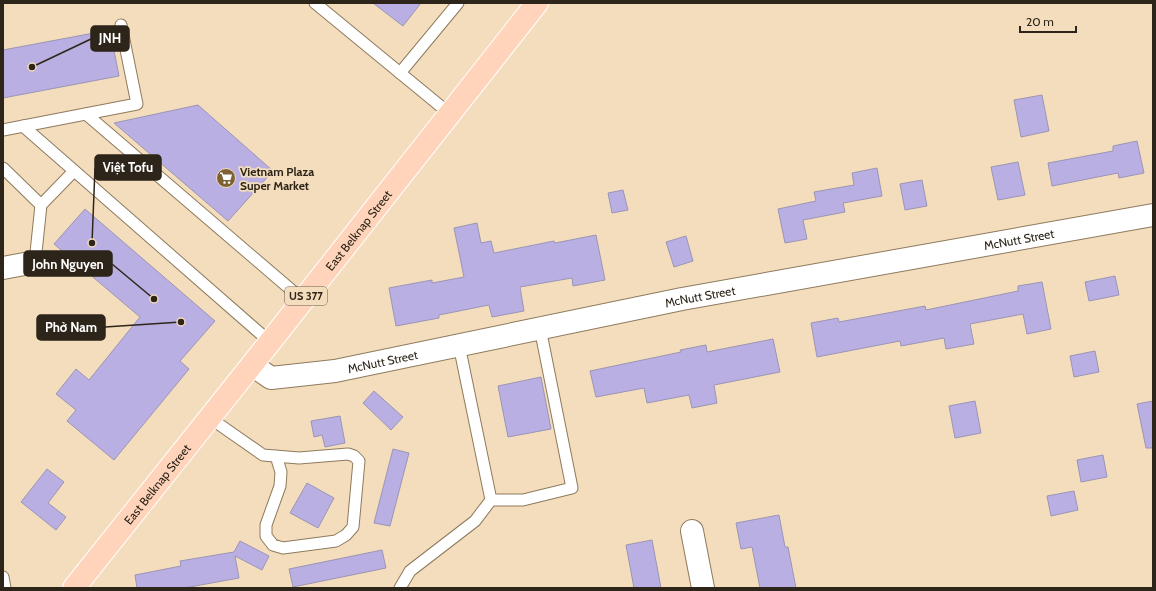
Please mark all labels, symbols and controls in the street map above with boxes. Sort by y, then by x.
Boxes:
scale bar [1020,8,1076,34]
text: 20 m [1026,14,1054,29]
callout: JNH [91,26,129,51]
text: JNH [98,30,121,46]
callout: Việt Tofu [95,155,161,180]
text: Việt Tofu [103,159,153,175]
place label: Vietnam Plaza Super Market [240,164,314,193]
supermarket icon: Vietnam Plaza Super Market [215,167,237,189]
street label: East Belknap Street [322,187,394,273]
street label: McNutt Street [983,225,1055,253]
callout: John Nguyen [24,251,112,276]
text: John Nguyen [31,256,104,272]
street label: McNutt Street [663,282,736,310]
road number: US 377 [285,287,327,305]
callout: Phở Nam [37,315,105,340]
text: Phở Nam [45,319,97,335]
street label: McNutt Street [346,347,419,376]
street label: East Belknap Street [120,441,193,527]

